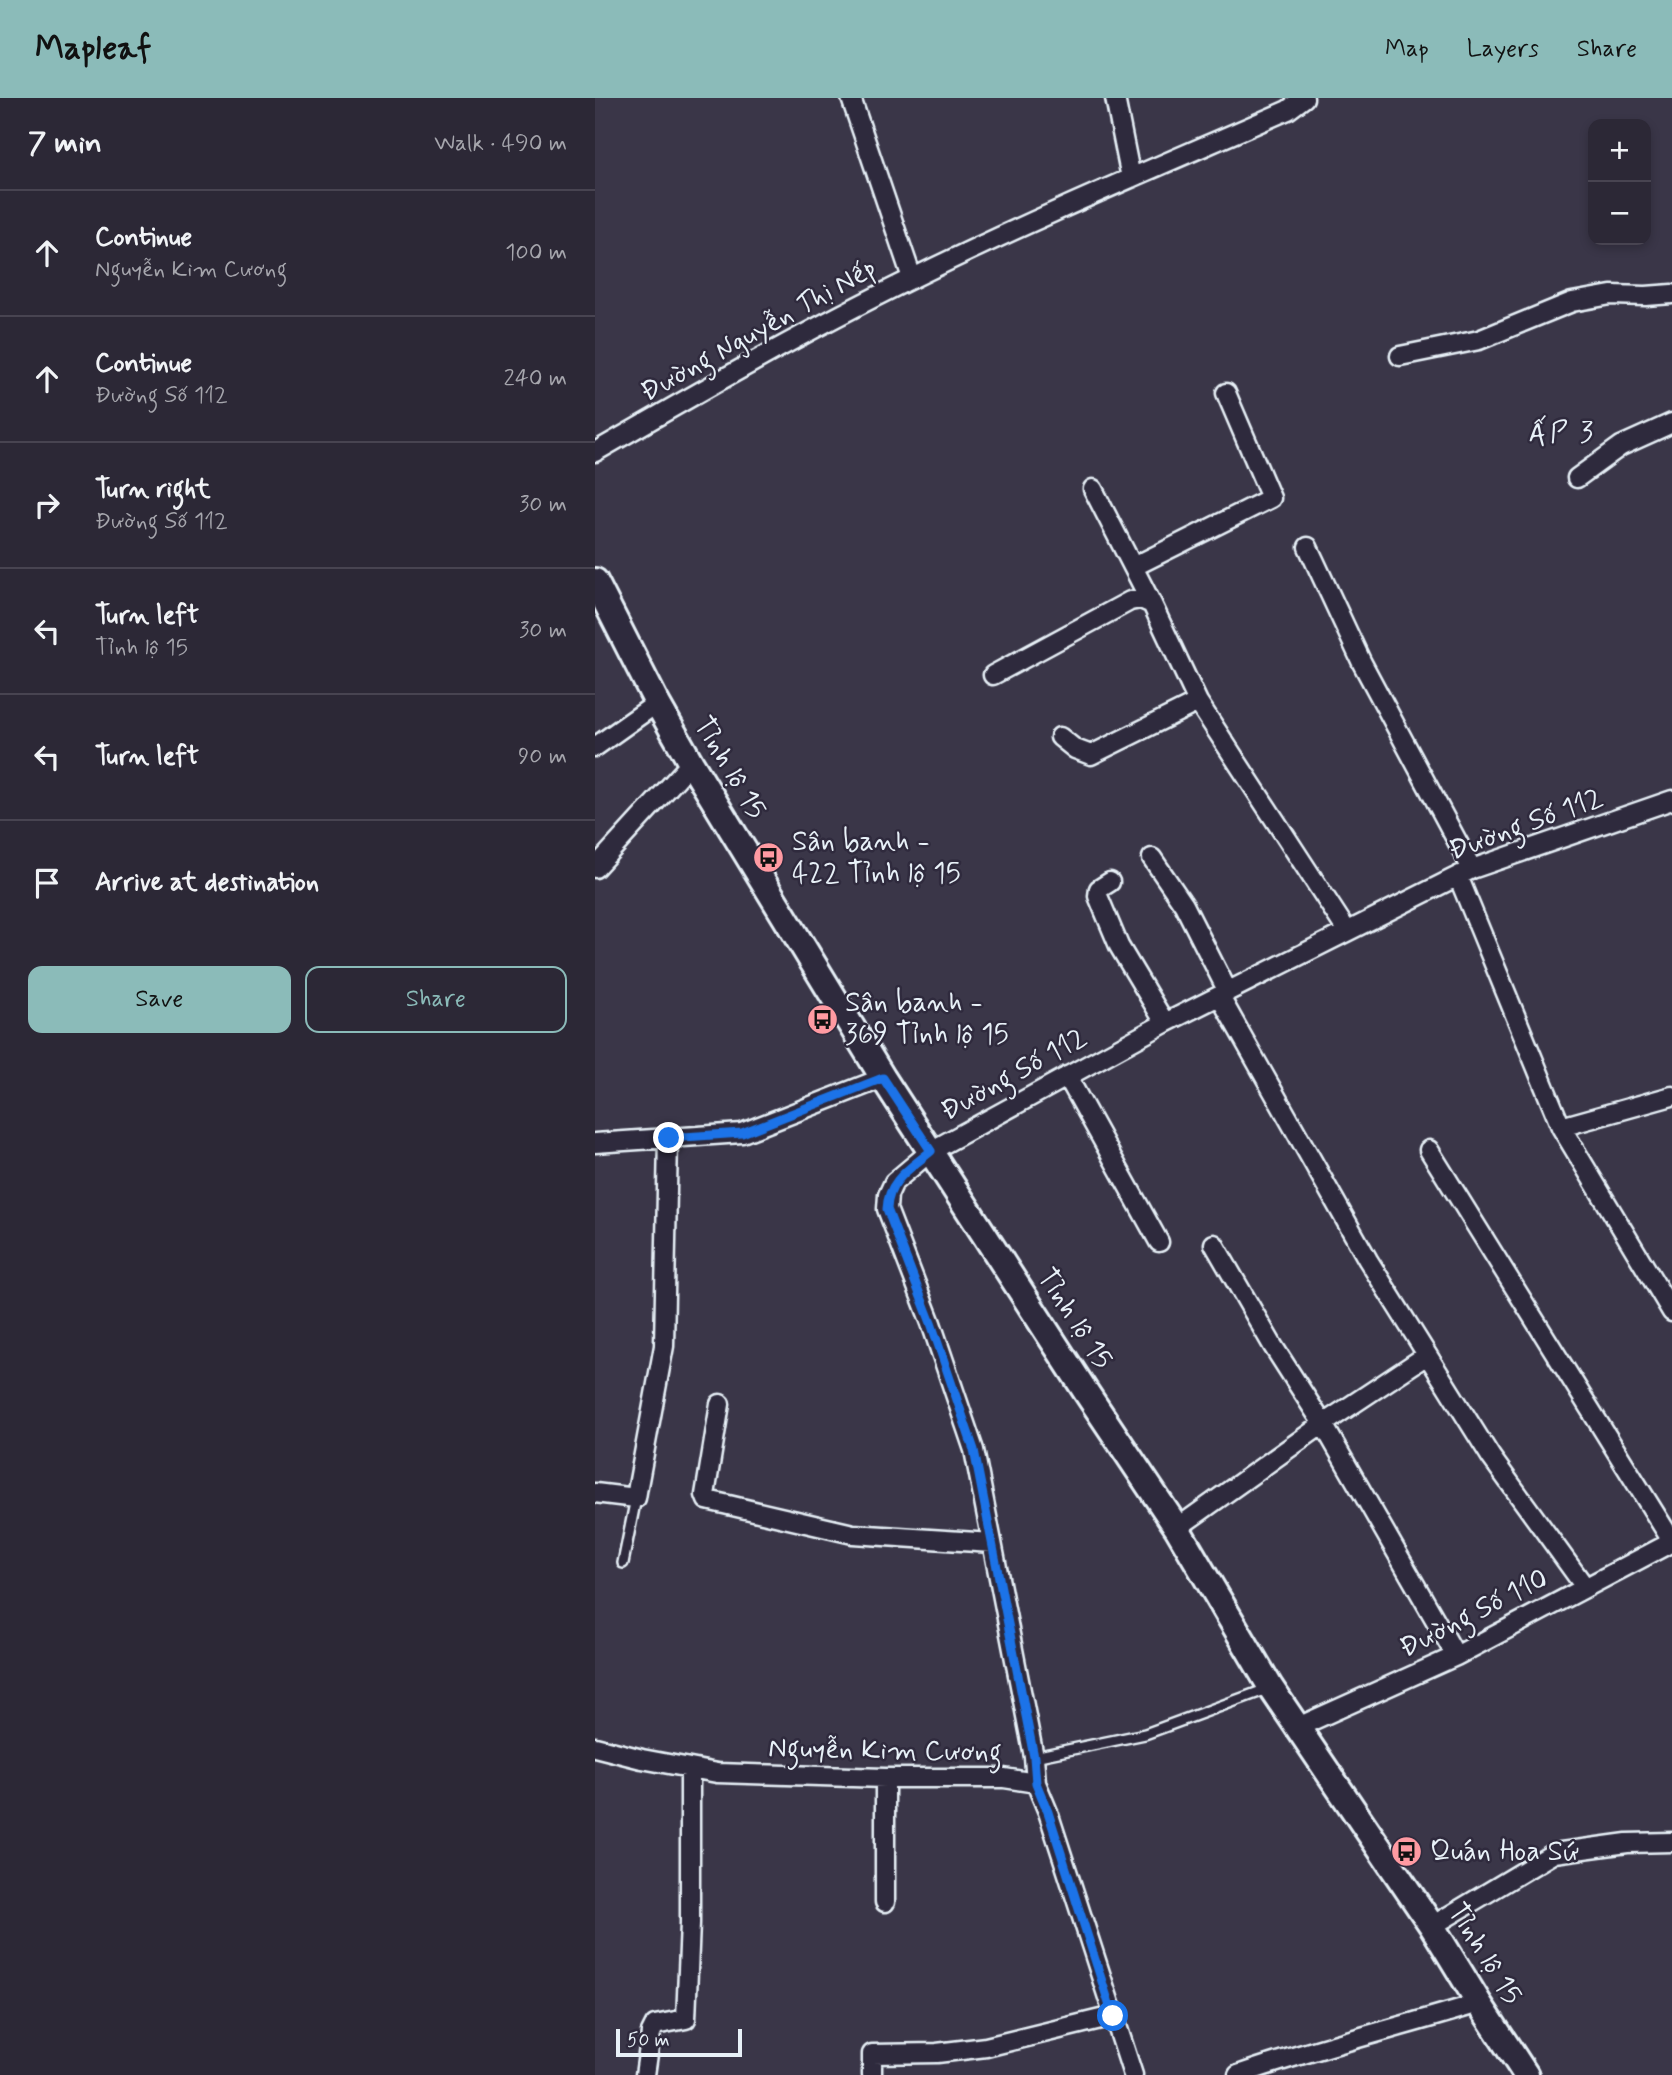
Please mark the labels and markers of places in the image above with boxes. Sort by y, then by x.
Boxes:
place label: Sân banh - 422 Tỉnh lộ 15 [792,824,961,893]
bus stop icon: Sân banh - 422 Tỉnh lộ 15 [752,841,786,875]
place label: Sân banh - 369 Tỉnh lộ 15 [845,985,1009,1054]
bus stop icon: Sân banh - 369 Tỉnh lộ 15 [805,1002,839,1036]
place label: Quán Hoa Sứ [1430,1834,1579,1871]
bus stop icon: Quán Hoa Sứ [1390,1835,1424,1869]

